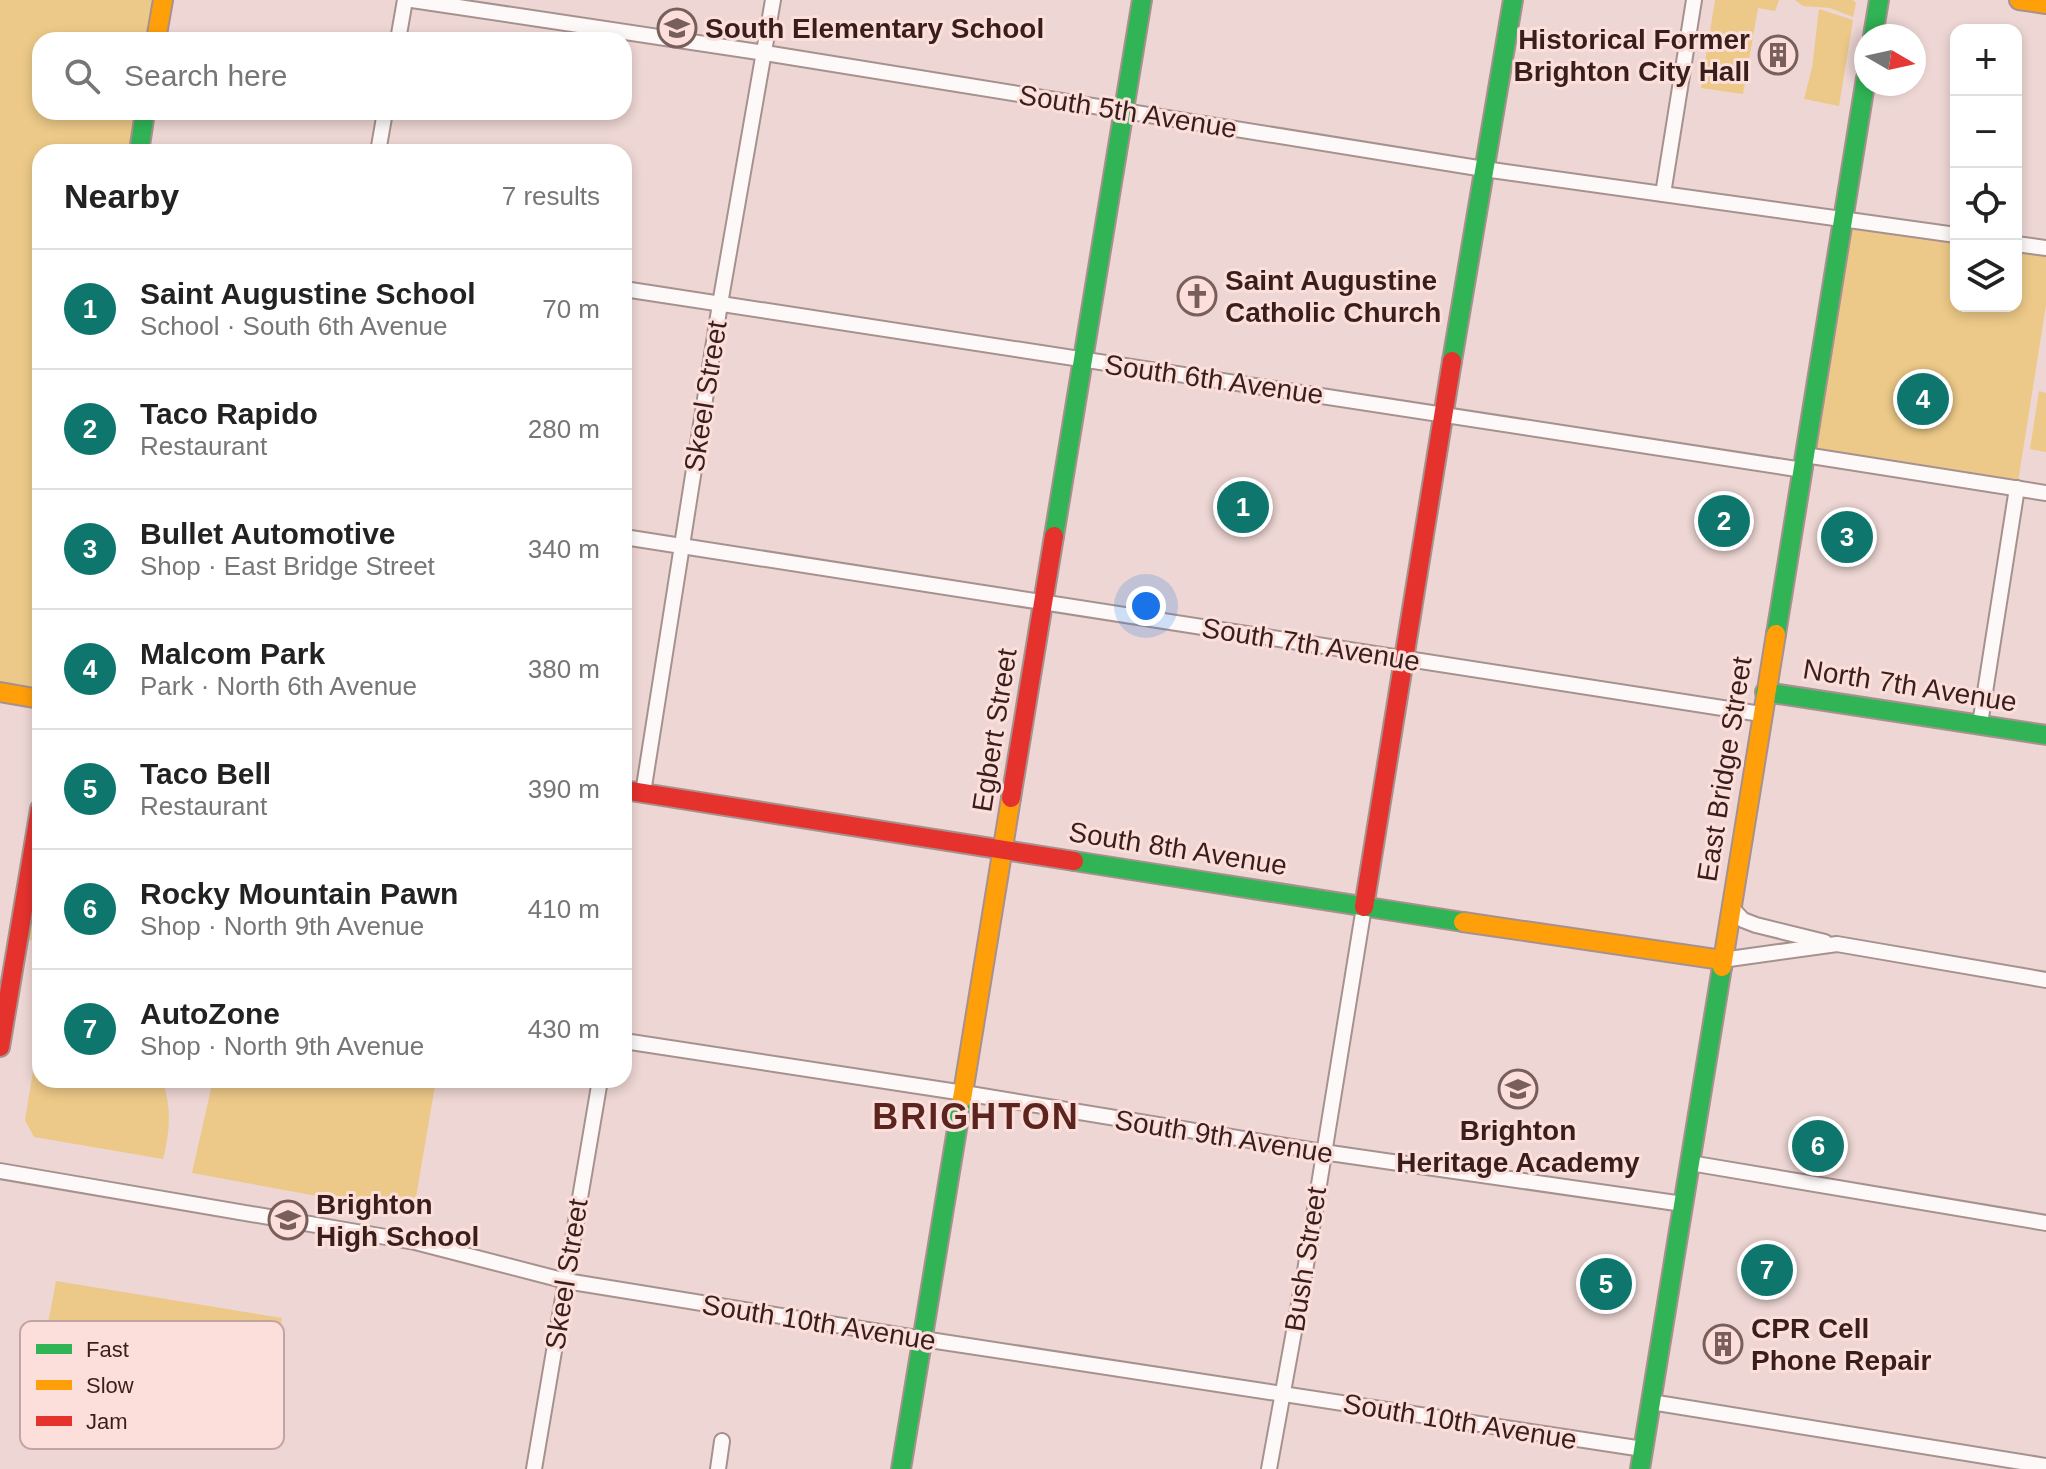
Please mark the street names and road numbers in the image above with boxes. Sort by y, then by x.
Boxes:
street label: South 5th Avenue [1017,79,1239,144]
street label: Skeel Street [678,318,733,474]
street label: South 6th Avenue [1103,349,1325,410]
street label: South 7th Avenue [1200,612,1422,677]
street label: Egbert Street [966,646,1023,814]
street label: North 7th Avenue [1801,653,2019,718]
street label: East Bridge Street [1691,654,1758,884]
street label: South 8th Avenue [1067,816,1289,881]
street label: South 9th Avenue [1113,1104,1335,1169]
street label: Bush Street [1279,1184,1332,1334]
street label: Skeel Street [539,1196,594,1352]
street label: South 10th Avenue [700,1289,938,1356]
street label: South 10th Avenue [1341,1388,1579,1455]

